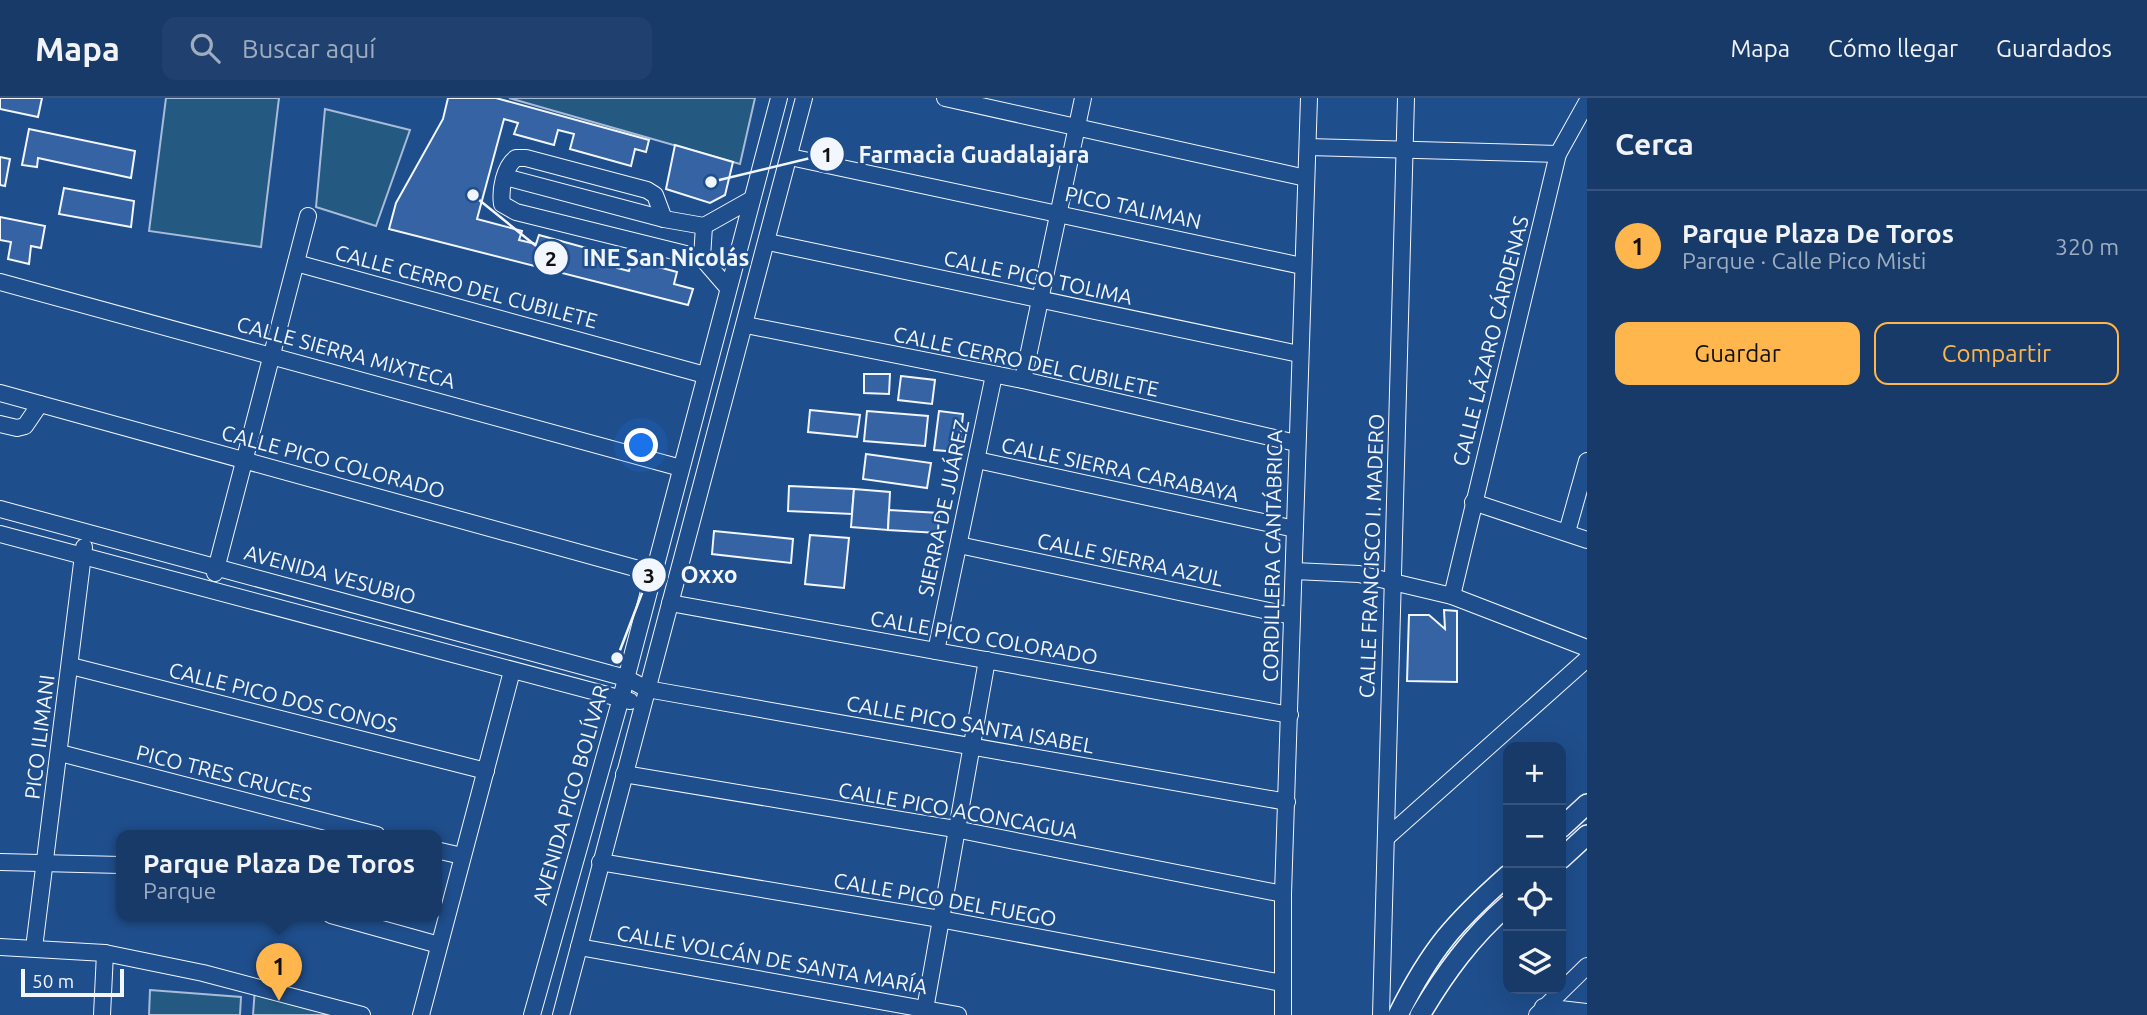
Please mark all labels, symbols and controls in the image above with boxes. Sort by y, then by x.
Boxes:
search box [162,17,652,80]
icon: search [186,29,224,67]
text: Mapa [35,30,120,67]
text: Buscar aquí [242,34,376,63]
text: Mapa [1730,35,1790,62]
text: Cómo llegar [1828,35,1958,62]
text: Guardados [1996,35,2112,62]
text: Cerca [1615,127,1694,161]
callout: Farmacia Guadalajara [810,132,1104,176]
text: 1 [821,142,833,166]
text: Farmacia Guadalajara [858,142,1090,167]
street label: PICO TALIMAN [1063,181,1204,233]
street label: CALLE LÁZARO CÁRDENAS [1447,213,1533,468]
text: Parque Plaza De Toros [1682,219,1954,248]
text: 1 [1632,234,1644,259]
text: 320 m [2055,234,2119,259]
callout: INE San Nicolás [533,236,763,280]
street label: CALLE CERRO DEL CUBILETE [332,239,600,333]
text: INE San Nicolás [583,245,749,270]
street label: CALLE PICO TOLIMA [942,245,1135,309]
text: 2 [545,246,557,270]
text: Parque · Calle Pico Misti [1682,248,1926,273]
street label: CALLE SIERRA MIXTECA [234,311,459,393]
street label: CALLE CERRO DEL CUBILETE [891,321,1161,401]
button: Guardar [1615,322,1860,385]
button: Compartir [1874,322,2119,385]
street label: CALLE FRANCISCO I. MADERO [1354,413,1388,699]
street label: SIERRA DE JUÁREZ [913,417,973,598]
street label: CALLE PICO COLORADO [219,420,448,502]
your location [624,428,658,462]
street label: CORDILLERA CANTÁBRICA [1258,429,1286,682]
street label: CALLE SIERRA CARABAYA [999,432,1242,506]
street label: CALLE SIERRA AZUL [1035,528,1226,591]
street label: AVENIDA VESUBIO [242,540,419,608]
callout: Oxxo [632,553,752,597]
text: Oxxo [680,562,738,587]
text: 3 [643,563,655,587]
street label: CALLE PICO COLORADO [869,605,1100,669]
street label: CALLE PICO DOS CONOS [166,657,400,737]
street label: PICO ILIMANI [19,673,59,801]
street label: AVENIDA PICO BOLÍVAR [527,682,613,907]
street label: CALLE PICO SANTA ISABEL [844,690,1096,758]
street label: PICO TRES CRUCES [134,740,314,806]
map controls [1503,742,1566,994]
button: + [1503,742,1566,805]
street label: CALLE PICO ACONCAGUA [837,777,1080,843]
button: − [1503,805,1566,868]
popup [116,830,442,921]
text: Parque Plaza De Toros [143,849,415,878]
street label: CALLE PICO DEL FUEGO [832,868,1058,930]
button: locate [1503,868,1566,931]
text: Parque [143,878,216,903]
street label: CALLE VOLCÁN DE SANTA MARÍA [615,920,930,998]
button: layers [1503,931,1566,994]
pin: 1 [256,943,302,1001]
scale bar [21,966,124,998]
text: 50 m [32,970,74,992]

